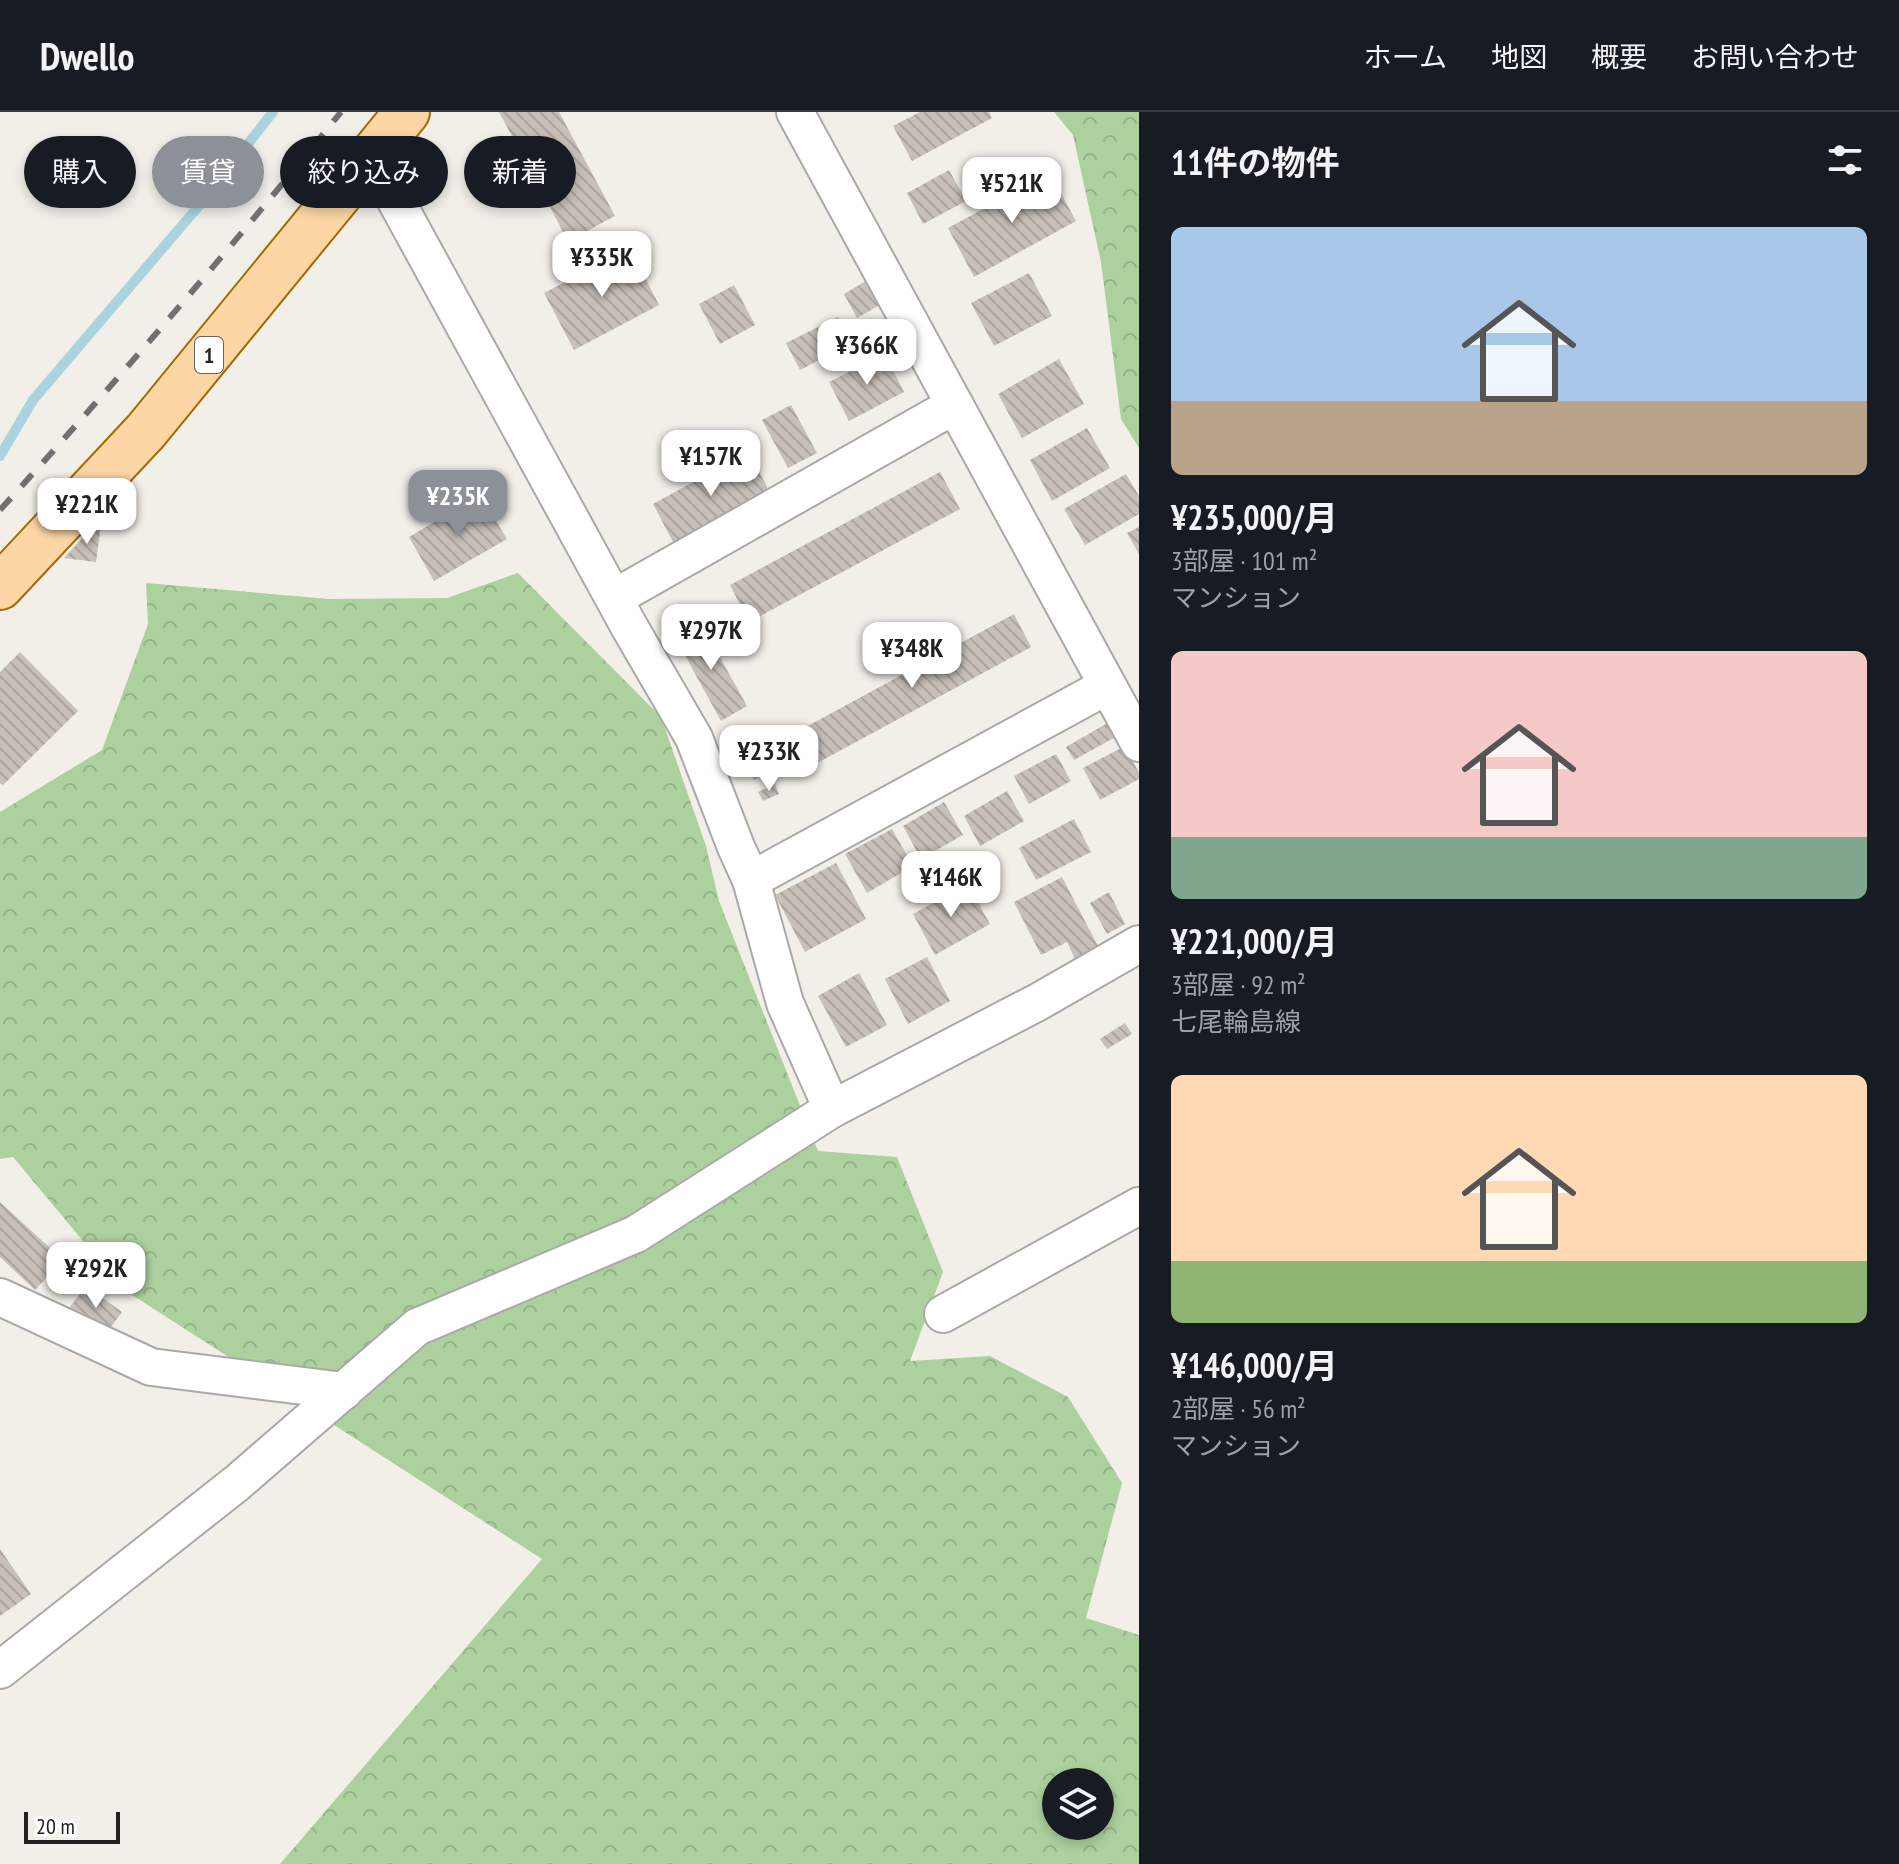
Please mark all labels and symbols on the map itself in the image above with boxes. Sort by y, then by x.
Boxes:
pin: ¥521K [956,157,1068,225]
pin: ¥335K [546,231,658,299]
pin: ¥366K [811,319,923,387]
road number: 1 [195,337,223,373]
pin: ¥157K [655,430,767,498]
pin: ¥235K [402,470,514,538]
pin: ¥221K [31,478,143,546]
pin: ¥297K [655,604,767,672]
pin: ¥348K [856,622,968,690]
pin: ¥233K [713,725,825,793]
pin: ¥146K [895,851,1007,919]
pin: ¥292K [40,1242,152,1310]
scale bar [24,1808,120,1844]

